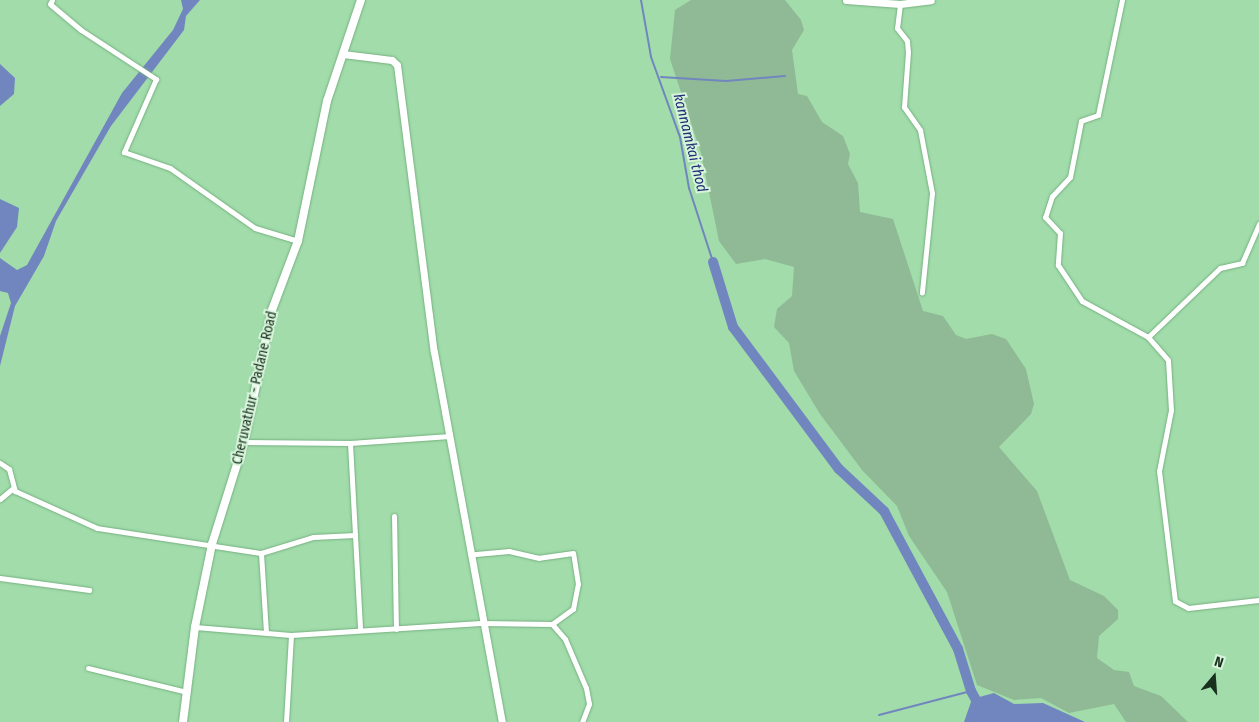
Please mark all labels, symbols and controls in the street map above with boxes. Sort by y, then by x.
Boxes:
water label: kannamkai thod [669,92,711,194]
street label: Cheruvathur - Padane Road [229,310,281,466]
north arrow [1189,652,1239,702]
text: N [1212,653,1225,672]

